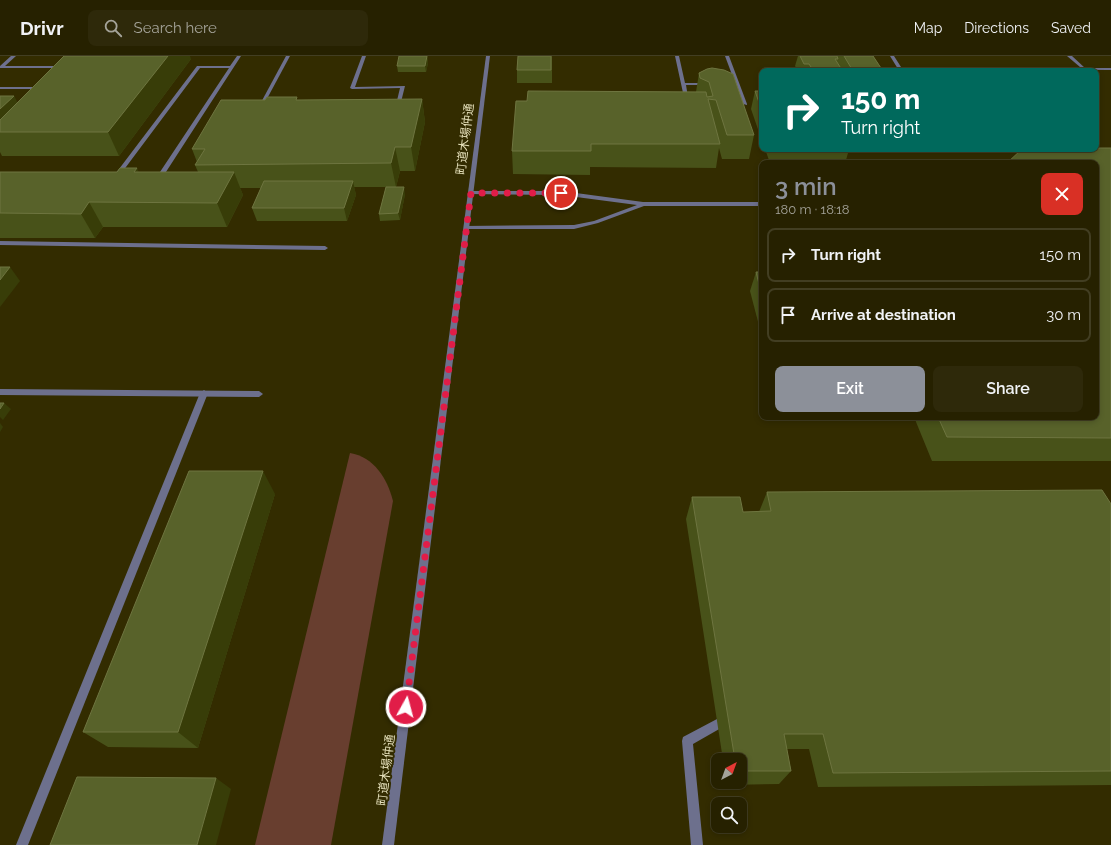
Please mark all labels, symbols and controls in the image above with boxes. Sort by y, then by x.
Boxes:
search box [88,10,368,46]
text: Drivr [20,17,64,39]
icon: search [102,17,124,39]
text: Search here [134,19,217,37]
text: Map [914,20,942,36]
text: Directions [964,20,1029,36]
text: Saved [1051,20,1091,36]
text: 150 m [841,83,920,116]
icon: right [775,84,827,136]
street label: 町道木場仲通 [454,102,476,176]
text: Turn right [841,117,920,138]
text: 3 min [775,172,837,201]
button: close [1041,173,1083,215]
pin [544,176,578,210]
icon: arrive [550,182,572,204]
text: 180 m · 18:18 [775,202,850,217]
icon: right [777,244,799,266]
text: Turn right [811,246,881,264]
text: 150 m [1040,246,1081,264]
icon: arrive [777,304,799,326]
text: Arrive at destination [811,306,956,324]
text: 30 m [1046,306,1081,324]
button: Exit [775,366,925,412]
button: Share [933,366,1083,412]
position arrow [385,686,427,728]
street label: 町道木場仲通 [375,733,397,807]
north arrow [711,753,747,789]
map controls [711,753,747,833]
button: search [711,797,747,833]

